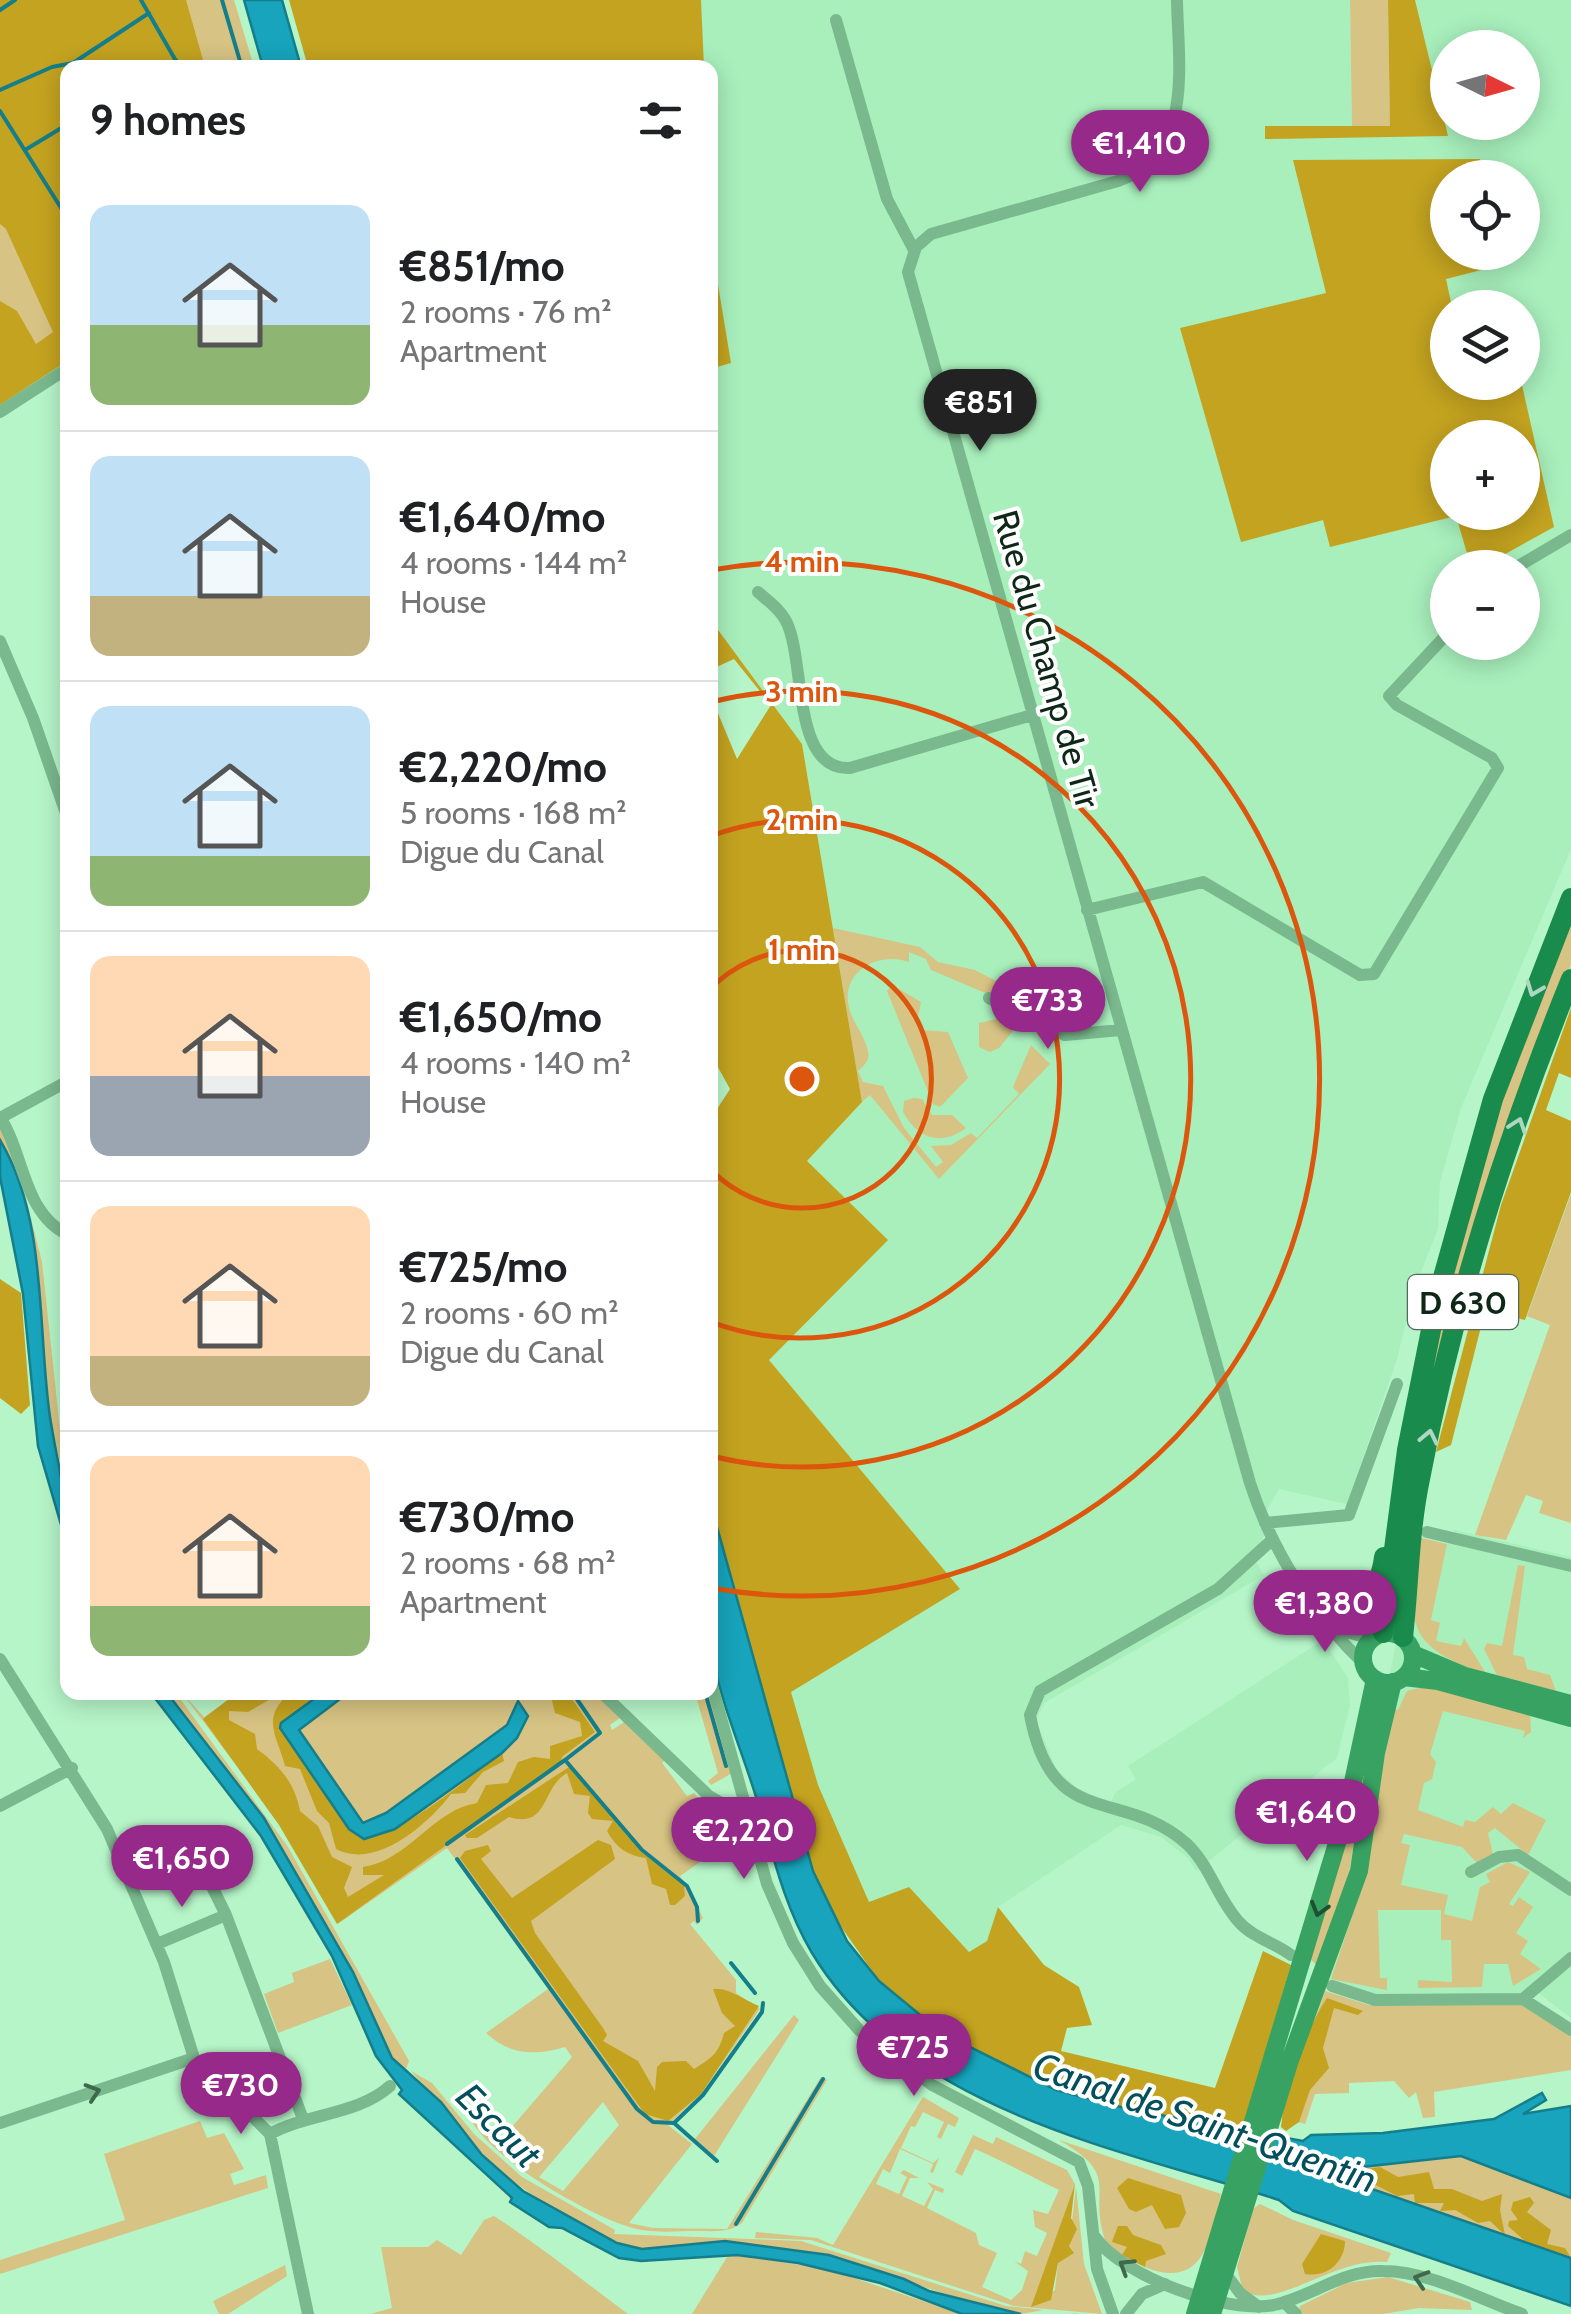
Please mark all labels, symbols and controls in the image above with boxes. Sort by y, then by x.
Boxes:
north arrow [1430,30,1540,140]
map controls [1430,30,1540,660]
icon: filters [633,93,688,148]
text: 9 homes [90,94,246,146]
pin: €1,410 [1059,110,1221,195]
text: €1,410 [1093,123,1187,162]
button: locate [1430,160,1540,270]
text: €851/mo [400,240,565,292]
icon: home [170,245,290,365]
button: layers [1430,290,1540,400]
text: 2 rooms · 76 m² [400,292,612,331]
text: Apartment [400,331,547,370]
pin: €851 [921,369,1039,454]
text: €851 [946,382,1014,421]
button: + [1430,420,1540,530]
text: €1,640/mo [400,491,605,543]
icon: home [170,496,290,616]
street label: Rue du Champ de Tir [984,505,1110,813]
text: 4 rooms · 144 m² [400,543,627,582]
text: 4 min [764,543,840,580]
button: − [1430,550,1540,660]
text: House [400,582,486,621]
text: 3 min [766,673,838,710]
text: €2,220/mo [400,741,607,793]
icon: home [170,746,290,866]
text: 5 rooms · 168 m² [400,793,627,832]
text: 2 min [766,801,838,838]
text: Digue du Canal [400,832,604,871]
text: 1 min [768,931,836,968]
pin: €733 [989,967,1107,1052]
one-way arrow [1526,979,1546,996]
text: €733 [1012,980,1084,1019]
text: €1,650/mo [400,991,602,1043]
icon: home [170,996,290,1116]
text: 4 rooms · 140 m² [400,1043,631,1082]
centre of rings [784,1061,820,1097]
text: House [400,1082,486,1121]
one-way arrow [1506,1117,1527,1134]
text: €725/mo [400,1241,568,1293]
icon: home [170,1246,290,1366]
road number: D 630 [1408,1275,1518,1329]
text: 2 rooms · 60 m² [400,1293,619,1332]
text: Digue du Canal [400,1332,604,1371]
one-way arrow [1417,1429,1438,1446]
text: €730/mo [400,1491,575,1543]
icon: home [170,1496,290,1616]
text: 2 rooms · 68 m² [400,1543,616,1582]
pin: €1,380 [1244,1570,1406,1655]
text: Apartment [400,1582,547,1621]
text: €1,380 [1276,1583,1374,1622]
pin: €1,640 [1226,1779,1388,1864]
text: €1,640 [1257,1792,1357,1831]
pin: €2,220 [663,1797,825,1882]
text: €2,220 [693,1810,795,1849]
pin: €1,650 [101,1825,263,1910]
text: €1,650 [133,1838,231,1877]
one-way arrow [1309,1900,1330,1917]
pin: €725 [855,2014,973,2099]
text: €725 [879,2027,949,2066]
water label: Canal de Saint-Quentin [1027,2041,1383,2203]
pin: €730 [182,2052,300,2137]
text: €730 [203,2065,279,2104]
water label: Escaut [447,2073,552,2178]
one-way arrow [83,2084,100,2104]
one-way arrow [1119,2259,1137,2278]
one-way arrow [1413,2270,1430,2290]

